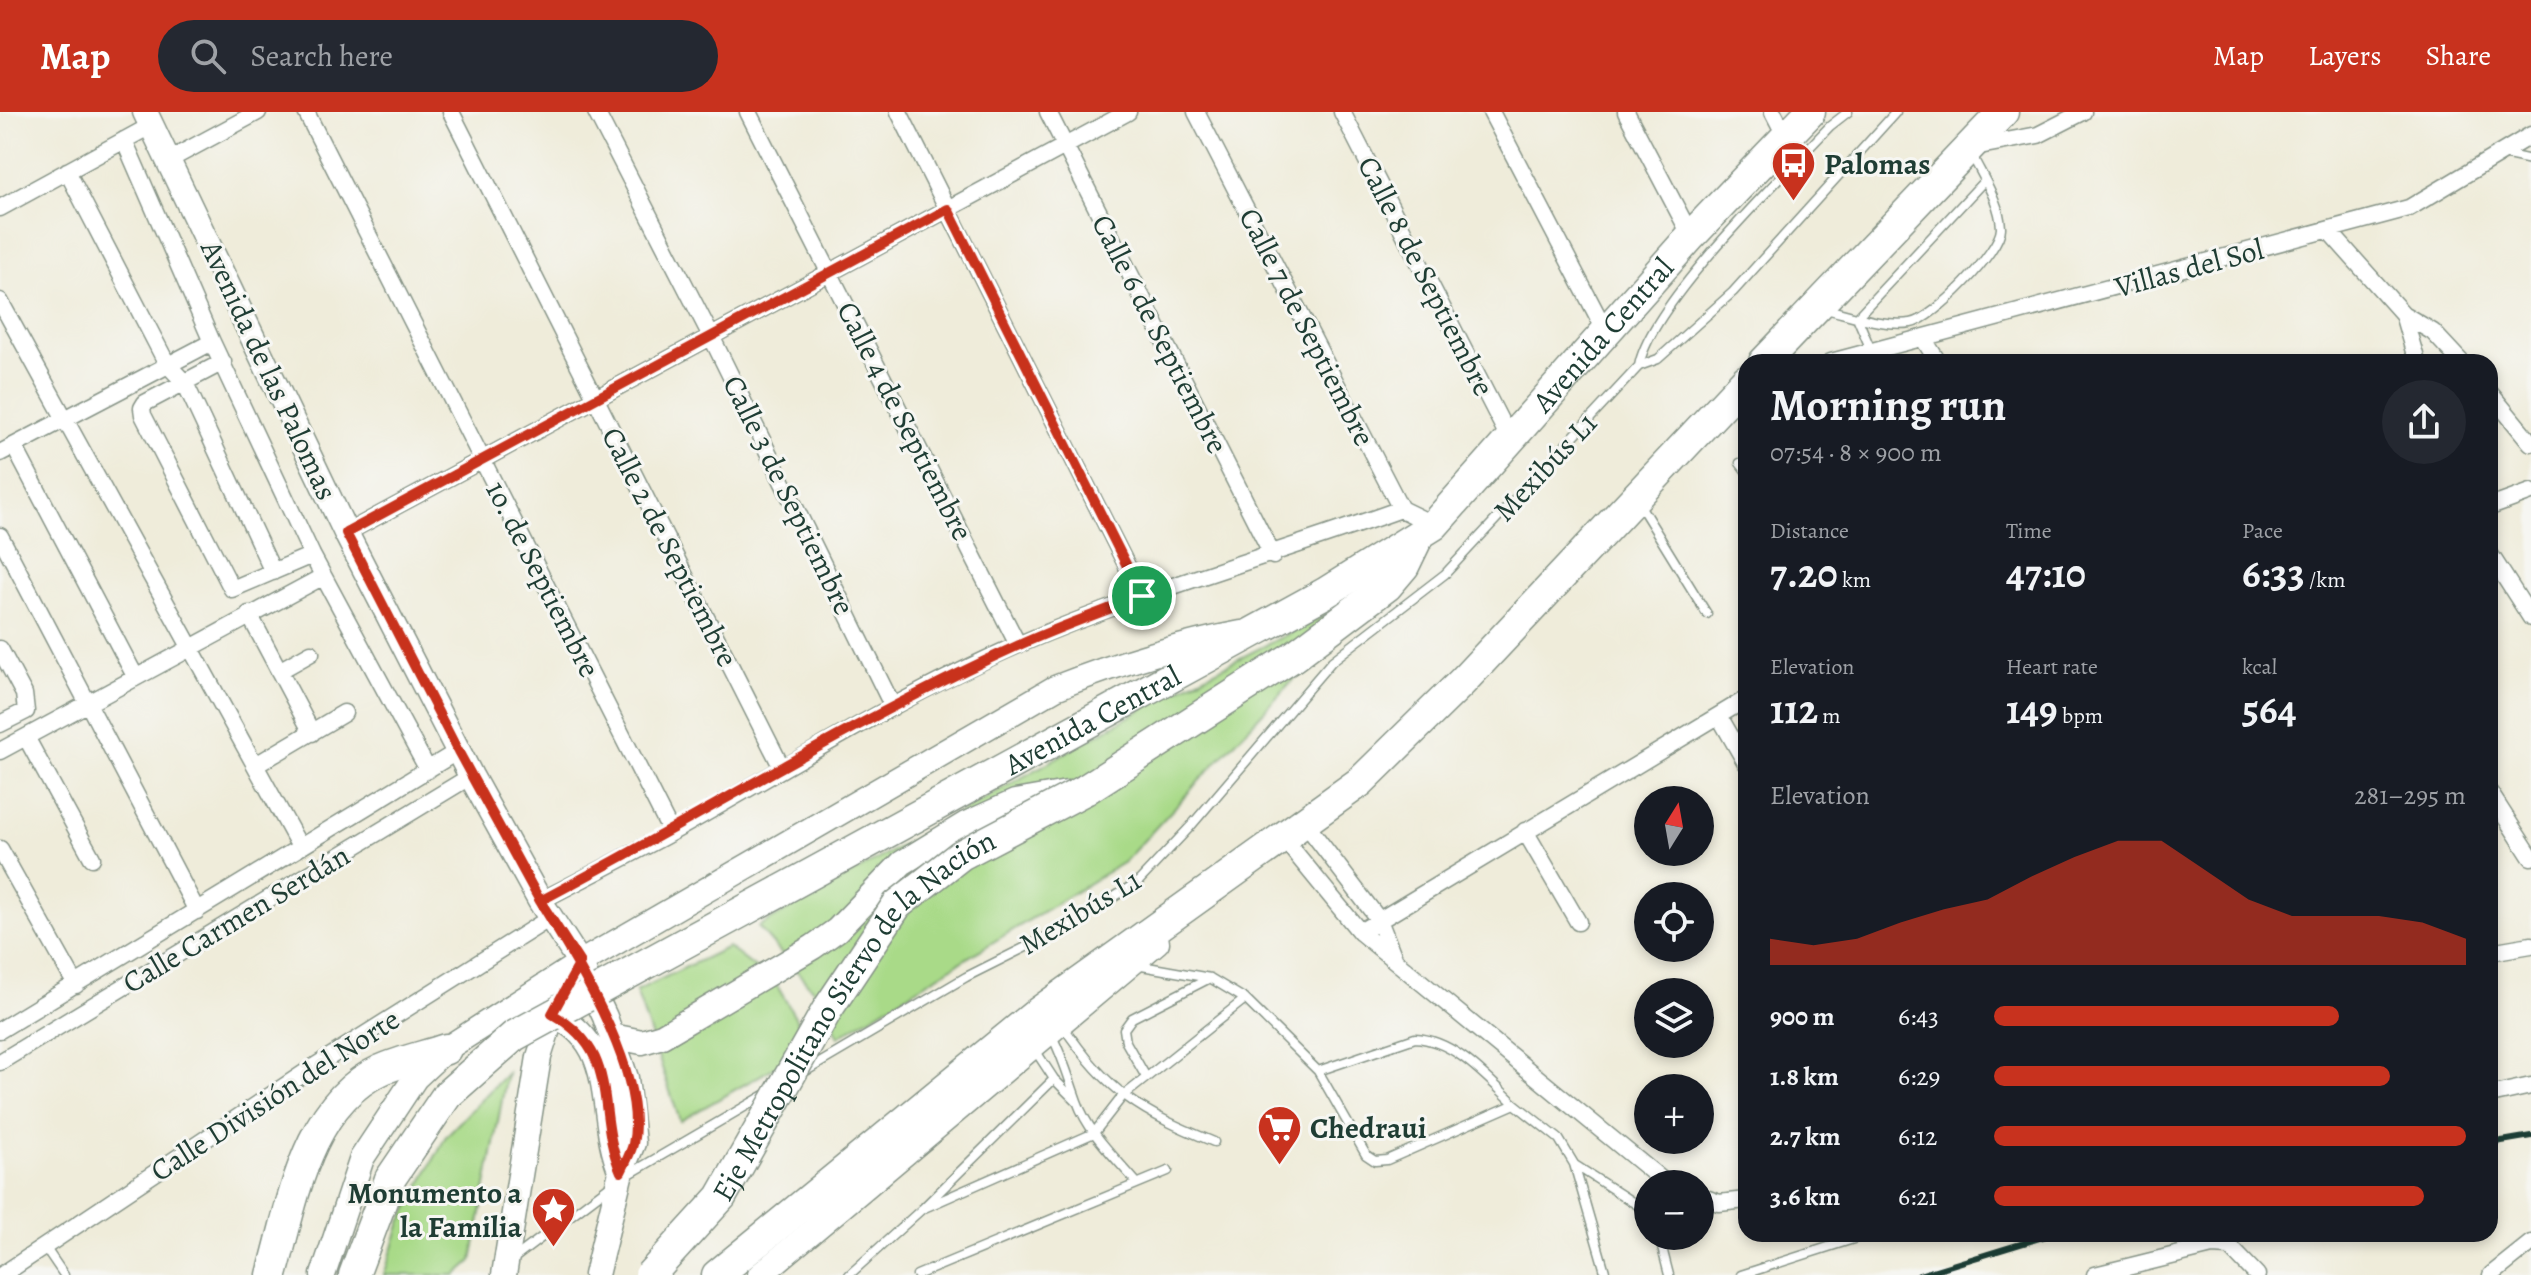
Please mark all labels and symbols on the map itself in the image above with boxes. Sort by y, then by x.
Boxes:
bus stop icon: Palomas [1769,140,1817,203]
place label: Palomas [1824,144,1930,184]
street label: Calle 8 de Septiembre [1348,149,1504,403]
street label: Calle 7 de Septiembre [1230,201,1384,453]
street label: Calle 6 de Septiembre [1082,208,1238,460]
street label: Villas del Sol [2109,229,2268,307]
street label: Avenida de las Palomas [191,233,347,506]
street label: Avenida Central [1523,249,1683,422]
street label: Calle 4 de Septiembre [827,295,983,547]
street label: Calle 3 de Septiembre [714,369,864,621]
street label: Mexibús L1 [1484,404,1606,530]
street label: Calle 2 de Septiembre [592,420,748,674]
street label: 1o. de Septiembre [476,474,610,684]
pin [1108,562,1176,630]
street label: Avenida Central [996,656,1187,785]
north arrow [1634,786,1714,866]
street label: Eje Metropolitano Siervo de la Nación [703,820,1003,1208]
street label: Calle Carmen Serdán [115,835,357,1003]
street label: Mexibús L1 [1012,860,1148,964]
street label: Calle División del Norte [143,999,407,1191]
supermarket icon: Chedraui [1255,1104,1303,1167]
place label: Chedraui [1310,1108,1427,1148]
place label: Monumento a la Familia [348,1173,523,1247]
place icon: Monumento a la Familia [529,1186,577,1249]

